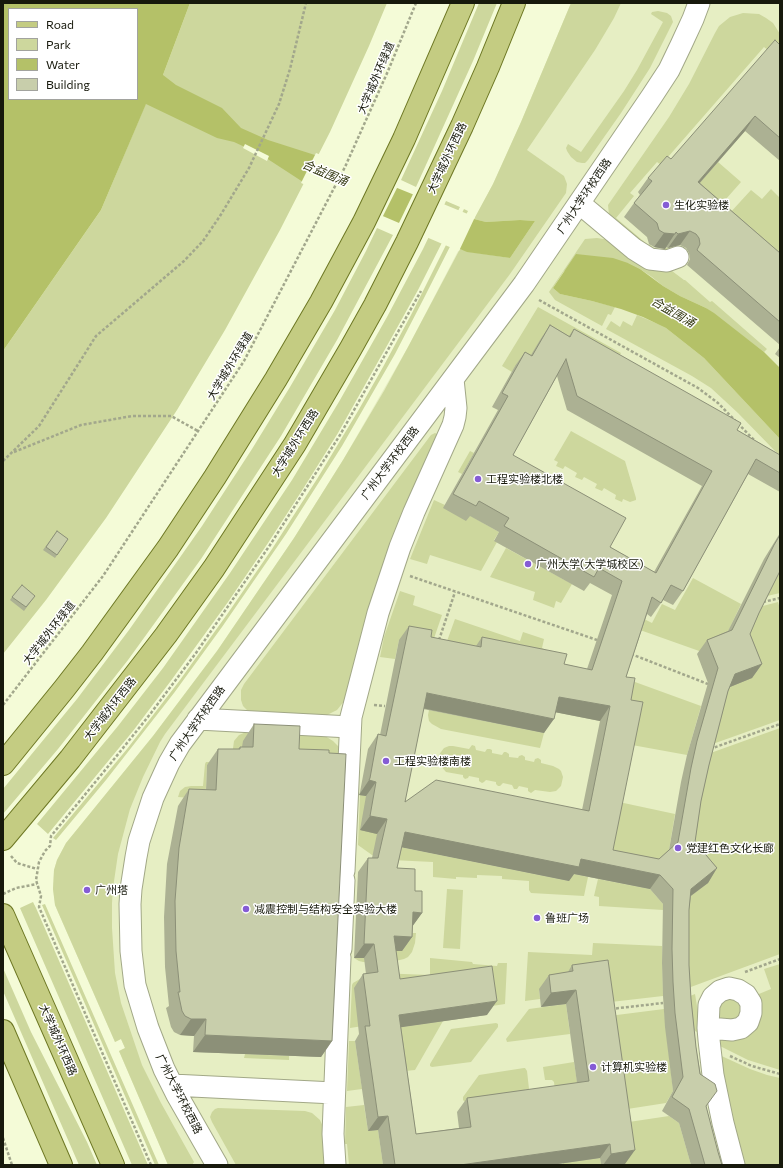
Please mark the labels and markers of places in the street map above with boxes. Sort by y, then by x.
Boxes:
place label: 生化实验楼 [674,198,729,212]
marker: 生化实验楼 [661,200,671,210]
place label: 工程实验楼北楼 [486,472,563,486]
marker: 工程实验楼北楼 [473,474,483,484]
place label: 广州大学(大学城校区) [536,557,643,571]
marker: 广州大学(大学城校区) [523,559,533,569]
place label: 工程实验楼南楼 [394,754,471,768]
marker: 工程实验楼南楼 [381,756,391,766]
place label: 党建红色文化长廊 [686,841,774,855]
marker: 党建红色文化长廊 [673,843,683,853]
place label: 广州塔 [95,883,128,897]
marker: 广州塔 [82,885,92,895]
place label: 减震控制与结构安全实验大楼 [254,902,397,916]
marker: 减震控制与结构安全实验大楼 [241,904,251,914]
place label: 鲁班广场 [545,911,589,925]
marker: 鲁班广场 [532,913,542,923]
place label: 计算机实验楼 [601,1060,667,1074]
marker: 计算机实验楼 [588,1062,598,1072]

